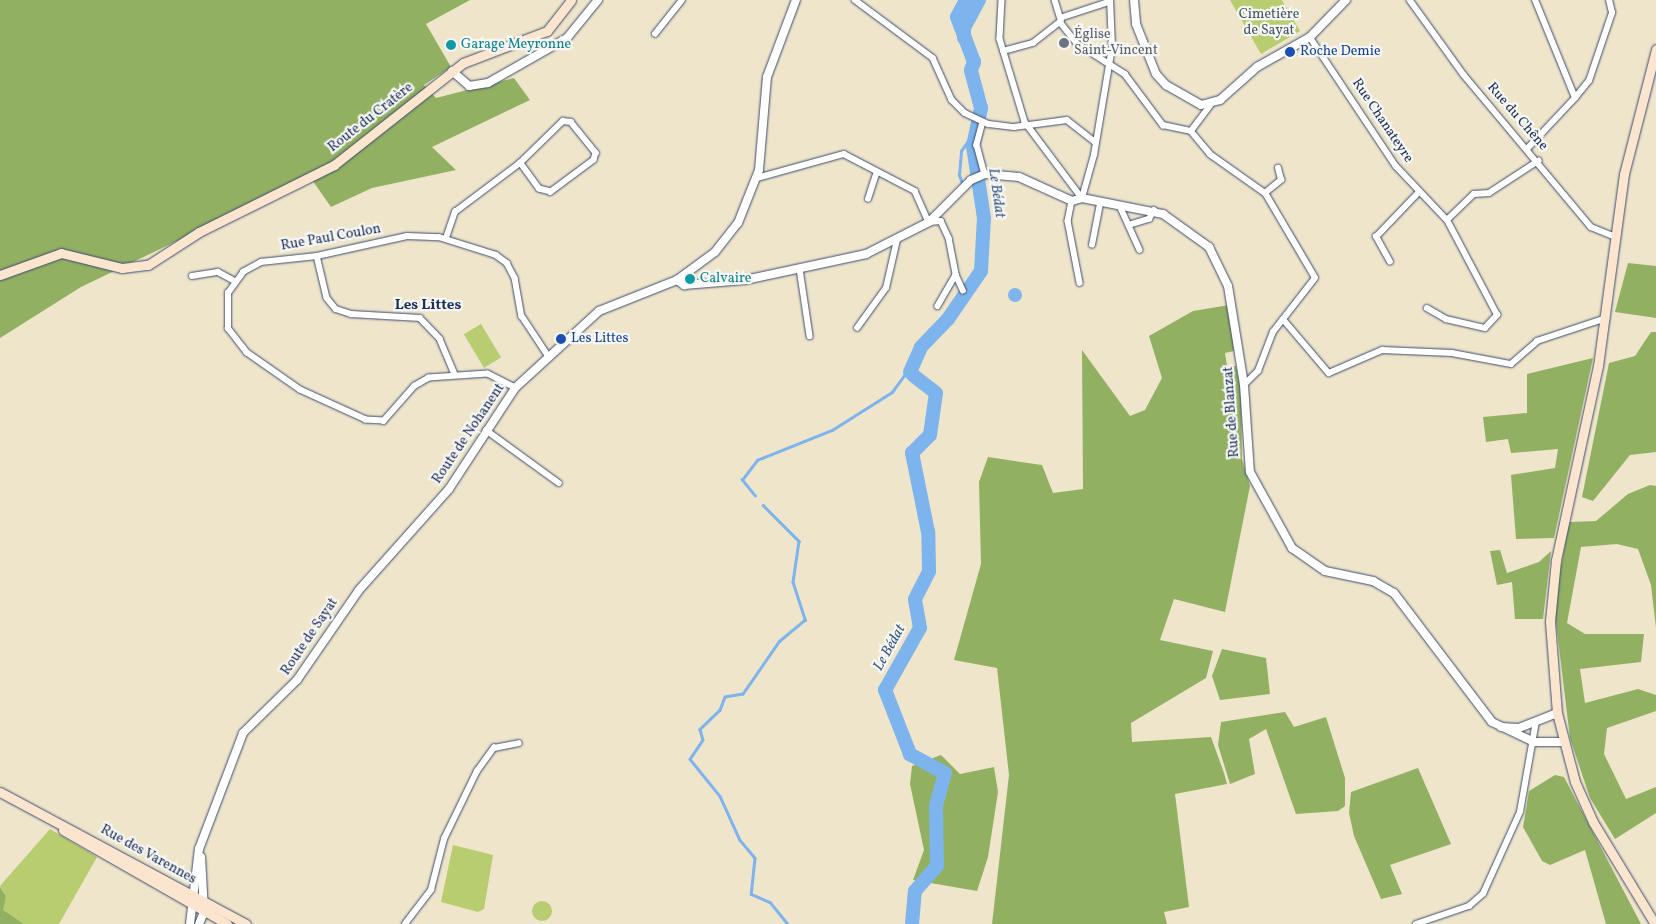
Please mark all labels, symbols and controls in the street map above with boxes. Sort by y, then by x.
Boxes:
park label: Cimetière de Sayat [1239,7,1299,40]
place label: Église Saint-Vincent [1074,27,1158,59]
place label: Garage Meyronne [461,37,571,53]
marker: Église Saint-Vincent [1058,37,1070,49]
marker: Garage Meyronne [445,39,457,51]
place label: Roche Demie [1300,44,1381,60]
marker: Roche Demie [1284,46,1296,58]
street label: Rue Chanateyre [1348,76,1416,166]
street label: Route du Cratère [325,80,417,156]
street label: Rue du Chêne [1483,80,1551,154]
water label: Le Bédat [984,167,1008,219]
street label: Rue Paul Coulon [280,221,382,255]
place label: Calvaire [700,271,751,287]
marker: Calvaire [684,273,696,285]
district label: Les Littes [395,297,461,315]
place label: Les Littes [571,331,628,347]
marker: Les Littes [555,333,567,345]
street label: Rue de Blanzat [1220,366,1244,458]
street label: Route de Nohanent [429,381,509,487]
street label: Route de Sayat [278,595,342,679]
water label: Le Bédat [870,622,910,674]
street label: Rue des Varennes [97,822,199,888]

